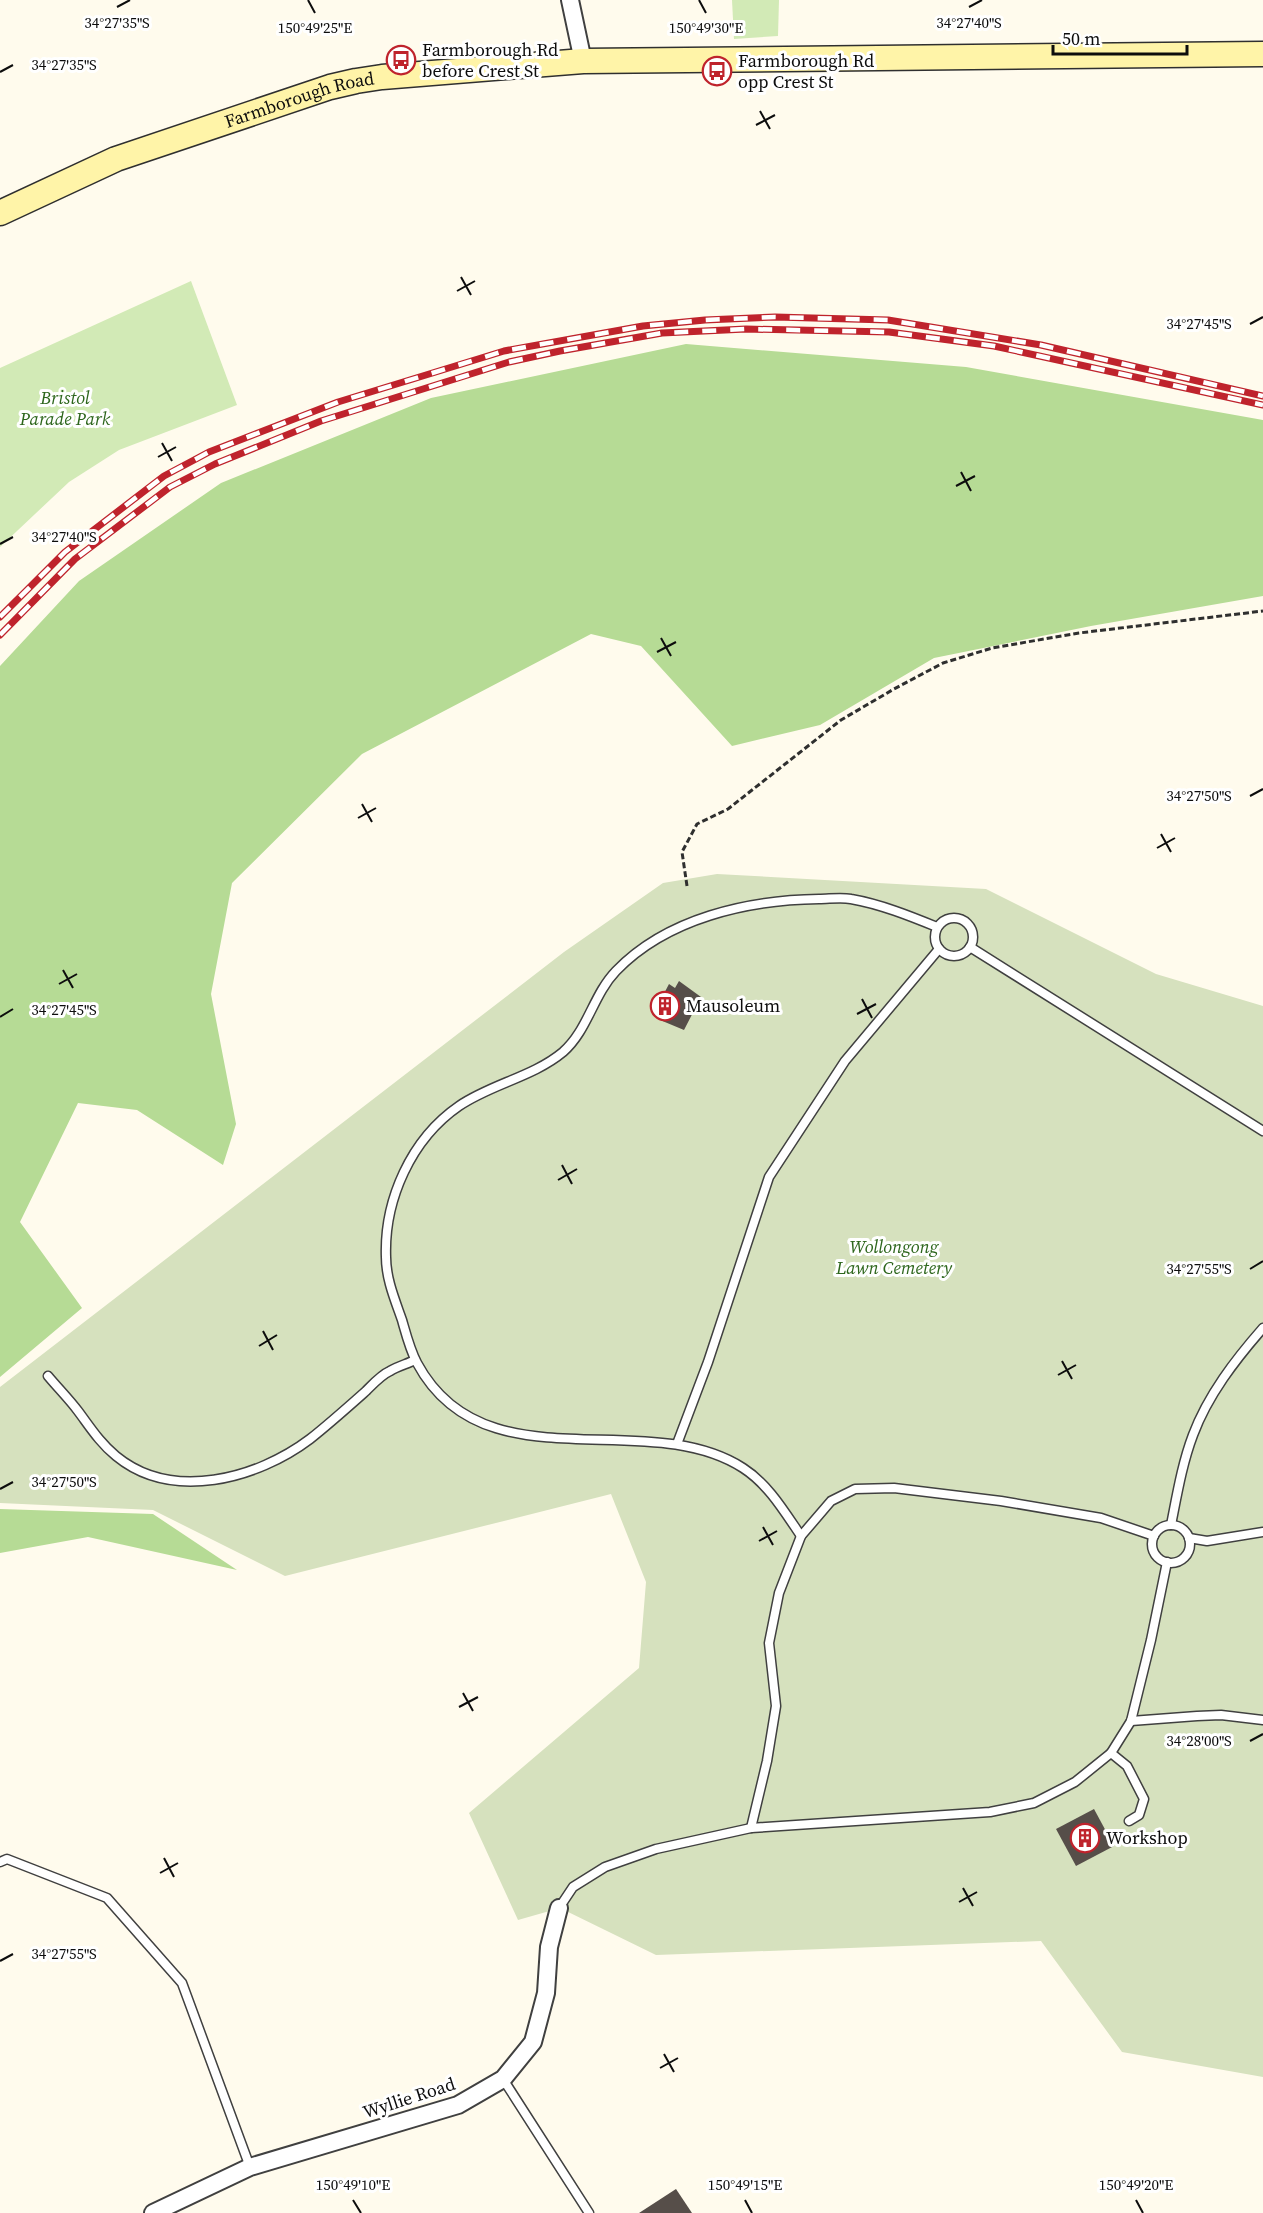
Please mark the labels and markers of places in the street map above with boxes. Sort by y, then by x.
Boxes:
place label: Farmborough Rd before Crest St [422,37,558,83]
bus stop icon: Farmborough Rd before Crest St [385,44,417,76]
place label: Farmborough Rd opp Crest St [738,48,874,94]
bus stop icon: Farmborough Rd opp Crest St [701,55,733,87]
building icon: Mausoleum [649,990,681,1022]
place label: Mausoleum [686,993,780,1018]
building icon: Workshop [1069,1822,1101,1854]
place label: Workshop [1106,1825,1188,1850]

